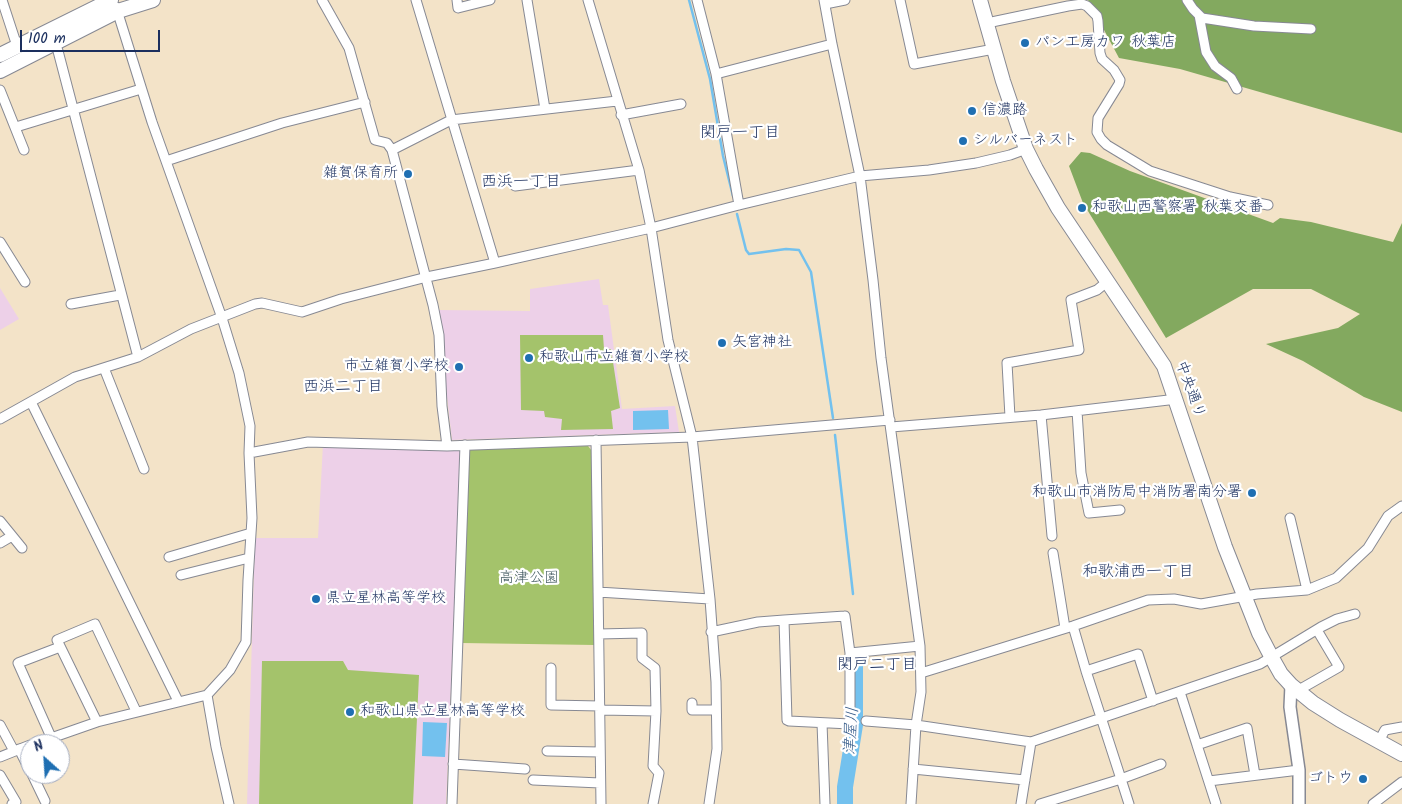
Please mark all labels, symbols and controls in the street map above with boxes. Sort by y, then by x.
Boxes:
scale bar [22,20,162,52]
text: 100 m [28,27,66,51]
place label: パン工房カワ 秋葉店 [1035,34,1176,52]
marker: パン工房カワ 秋葉店 [1019,37,1031,49]
place label: 信濃路 [982,102,1027,120]
marker: 信濃路 [966,105,978,117]
district label: 関戸一丁目 [700,124,780,144]
place label: シルバーネスト [973,132,1078,150]
marker: シルバーネスト [957,135,969,147]
place label: 雑賀保育所 [323,165,398,183]
marker: 雑賀保育所 [402,168,414,180]
district label: 西浜一丁目 [481,173,561,193]
place label: 和歌山西警察署 秋葉交番 [1092,199,1263,217]
marker: 和歌山西警察署 秋葉交番 [1076,202,1088,214]
place label: 矢宮神社 [732,334,792,352]
marker: 矢宮神社 [716,337,728,349]
place label: 和歌山市立雑賀小学校 [539,349,689,367]
marker: 和歌山市立雑賀小学校 [523,352,535,364]
place label: 市立雑賀小学校 [344,358,449,376]
street label: 中央通り [1170,359,1208,421]
marker: 市立雑賀小学校 [453,361,465,373]
district label: 西浜二丁目 [303,378,383,398]
place label: 和歌山市消防局中消防署南分署 [1032,484,1242,502]
marker: 和歌山市消防局中消防署南分署 [1246,487,1258,499]
district label: 和歌浦西一丁目 [1082,563,1194,583]
park label: 高津公園 [499,570,559,588]
place label: 県立星林高等学校 [326,590,446,608]
marker: 県立星林高等学校 [310,593,322,605]
district label: 関戸二丁目 [837,656,917,676]
place label: 和歌山県立星林高等学校 [360,703,525,721]
marker: 和歌山県立星林高等学校 [344,706,356,718]
water label: 津屋川 [842,706,864,756]
north arrow [20,734,70,784]
text: N [30,735,48,758]
place label: ゴトウ [1308,770,1353,788]
marker: ゴトウ [1357,773,1369,785]

